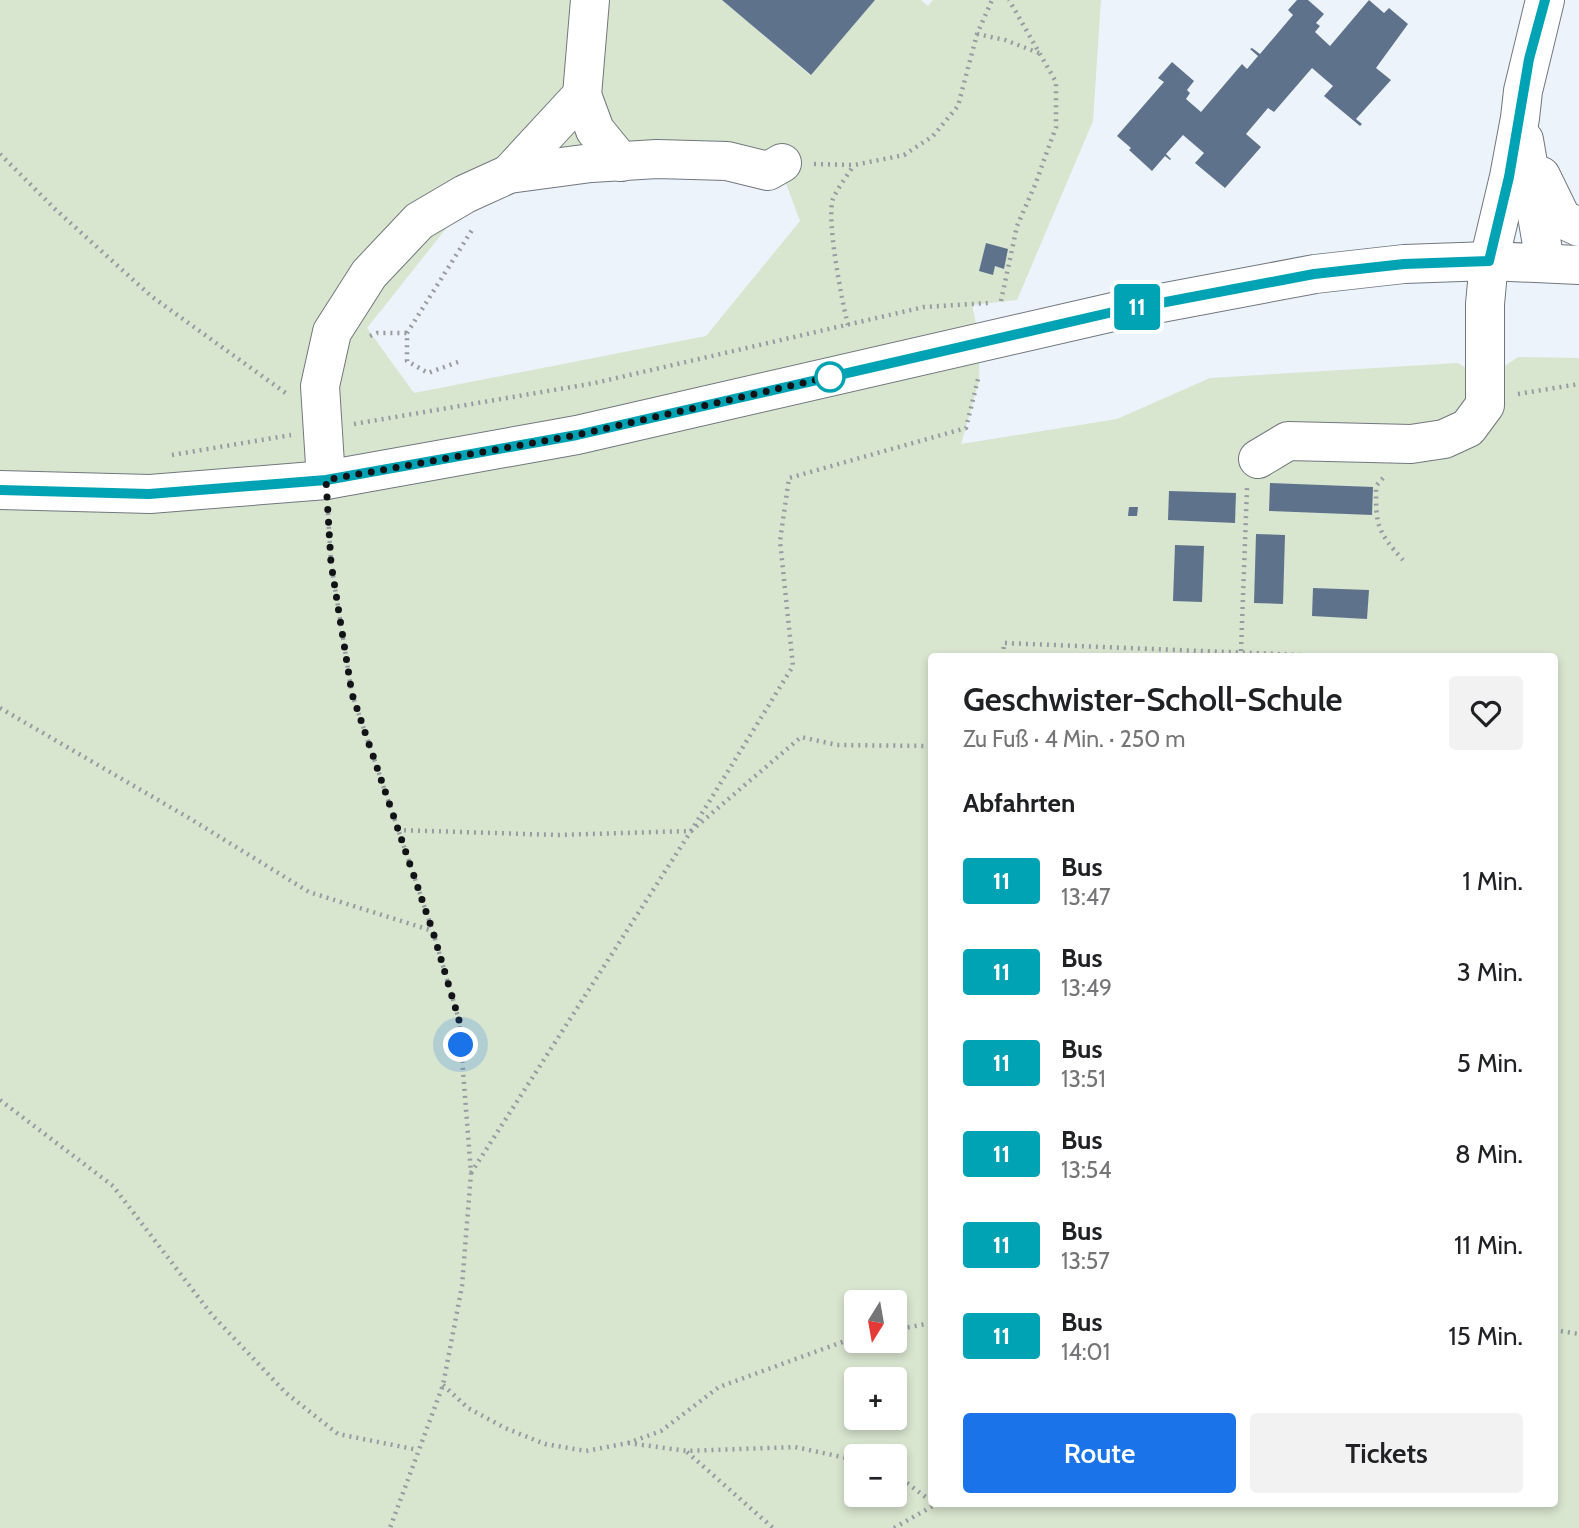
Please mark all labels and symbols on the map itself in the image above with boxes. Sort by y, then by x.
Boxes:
line badge: 11 [1106,284,1168,330]
unlabelled marker [815,362,845,392]
your location [443,1027,478,1062]
north arrow [844,1290,906,1353]

